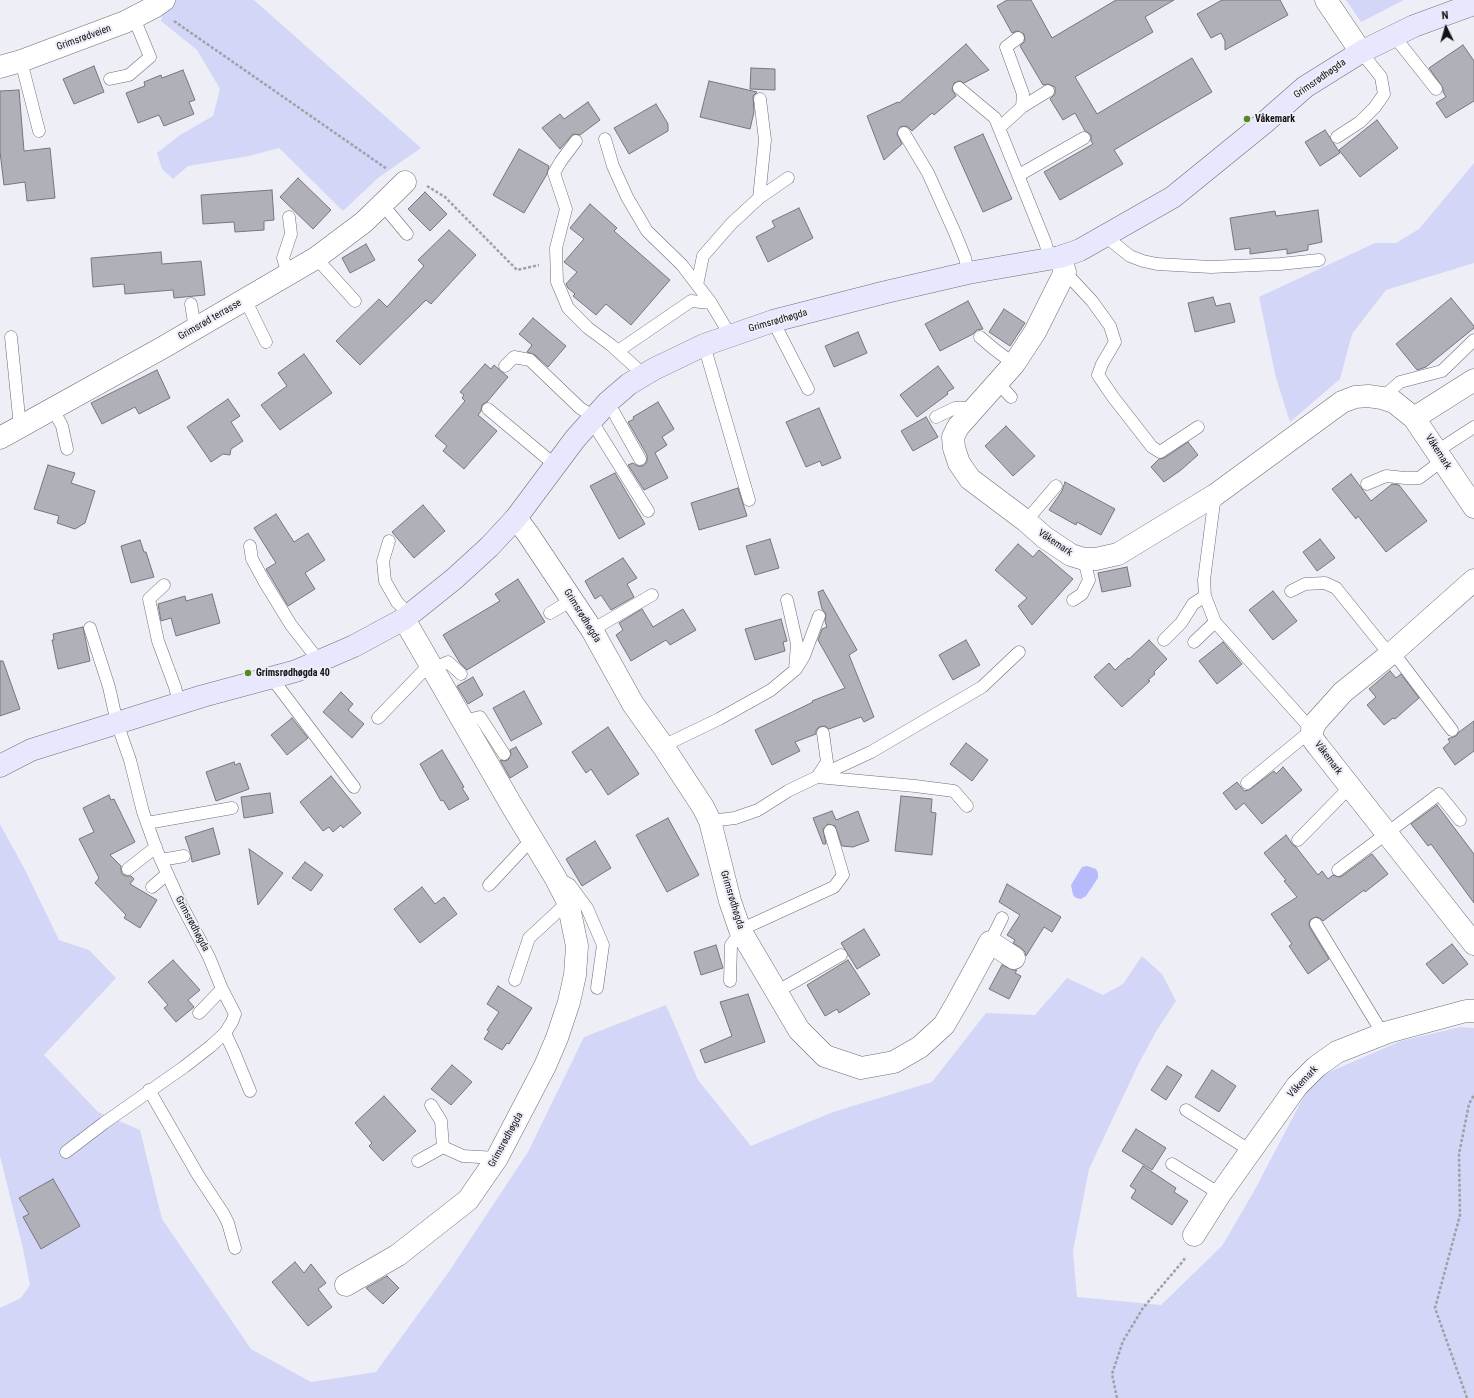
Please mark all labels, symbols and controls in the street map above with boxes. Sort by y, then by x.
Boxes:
north arrow [1426,8,1466,48]
text: N [1441,9,1449,22]
street label: Grimsrødveien [55,23,113,53]
street label: Grimsrødhøgda [1292,57,1348,101]
place label: Våkemark [1255,113,1295,125]
marker: Våkemark [1242,114,1252,124]
street label: Grimsrød terrasse [176,297,244,343]
street label: Grimsrødhøgda [747,307,809,335]
street label: Våkemark [1422,432,1454,472]
street label: Våkemark [1035,527,1075,559]
street label: Grimsrødhøgda [561,587,603,645]
place label: Grimsrødhøgda 40 [256,667,330,679]
marker: Grimsrødhøgda 40 [243,668,253,678]
street label: Våkemark [1311,739,1345,777]
street label: Grimsrødhøgda [717,869,747,931]
street label: Grimsrødhøgda [172,894,212,954]
street label: Våkemark [1285,1064,1321,1100]
street label: Grimsrødhøgda [486,1110,526,1170]

